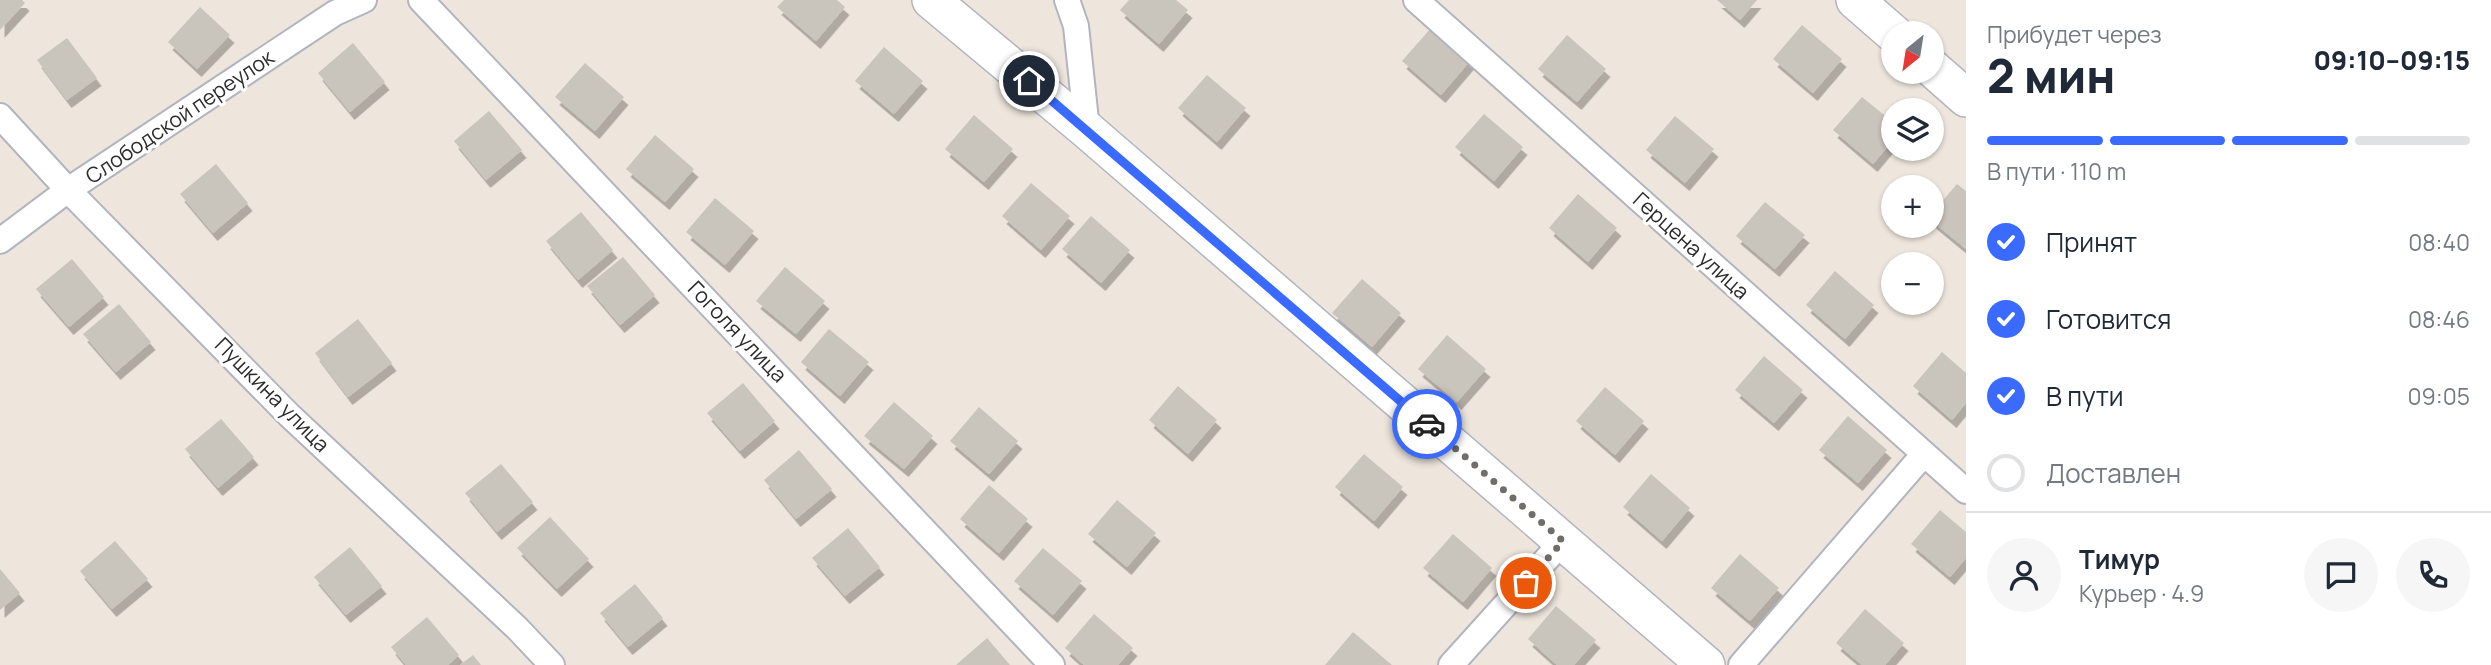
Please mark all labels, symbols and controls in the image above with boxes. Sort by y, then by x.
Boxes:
text: Прибудет через [1987,18,2162,50]
north arrow [1881,21,1944,84]
map controls [1881,21,1944,315]
street label: Слободской переулок [80,42,280,190]
text: 09:10–09:15 [2314,42,2470,78]
text: 2 мин [1987,44,2115,107]
pin [999,51,1059,111]
icon: home [1010,62,1048,100]
button: layers [1881,98,1944,161]
text: В пути · 110 m [1987,155,2126,187]
button: + [1881,175,1944,238]
street label: Герцена улица [1628,186,1756,305]
icon: check [1987,223,2025,261]
text: Принят [2046,224,2137,260]
text: 08:40 [2408,226,2470,258]
button: − [1881,252,1944,315]
street label: Гоголя улица [682,274,793,388]
icon: check [1987,300,2025,338]
text: Готовится [2046,301,2171,337]
text: 08:46 [2408,303,2470,335]
street label: Пушкина улица [209,331,336,458]
icon: check [1987,377,2025,415]
text: В пути [2046,378,2124,414]
text: 09:05 [2408,380,2470,412]
courier [1392,389,1462,459]
icon: car [1408,405,1446,443]
text: Доставлен [2046,455,2181,491]
button: person [1987,538,2061,612]
button: chat [2304,538,2378,612]
button: phone [2396,538,2470,612]
text: Тимур [2079,541,2160,577]
pin [1496,553,1556,613]
icon: bag [1507,564,1545,602]
text: Курьер · 4.9 [2079,577,2204,609]

